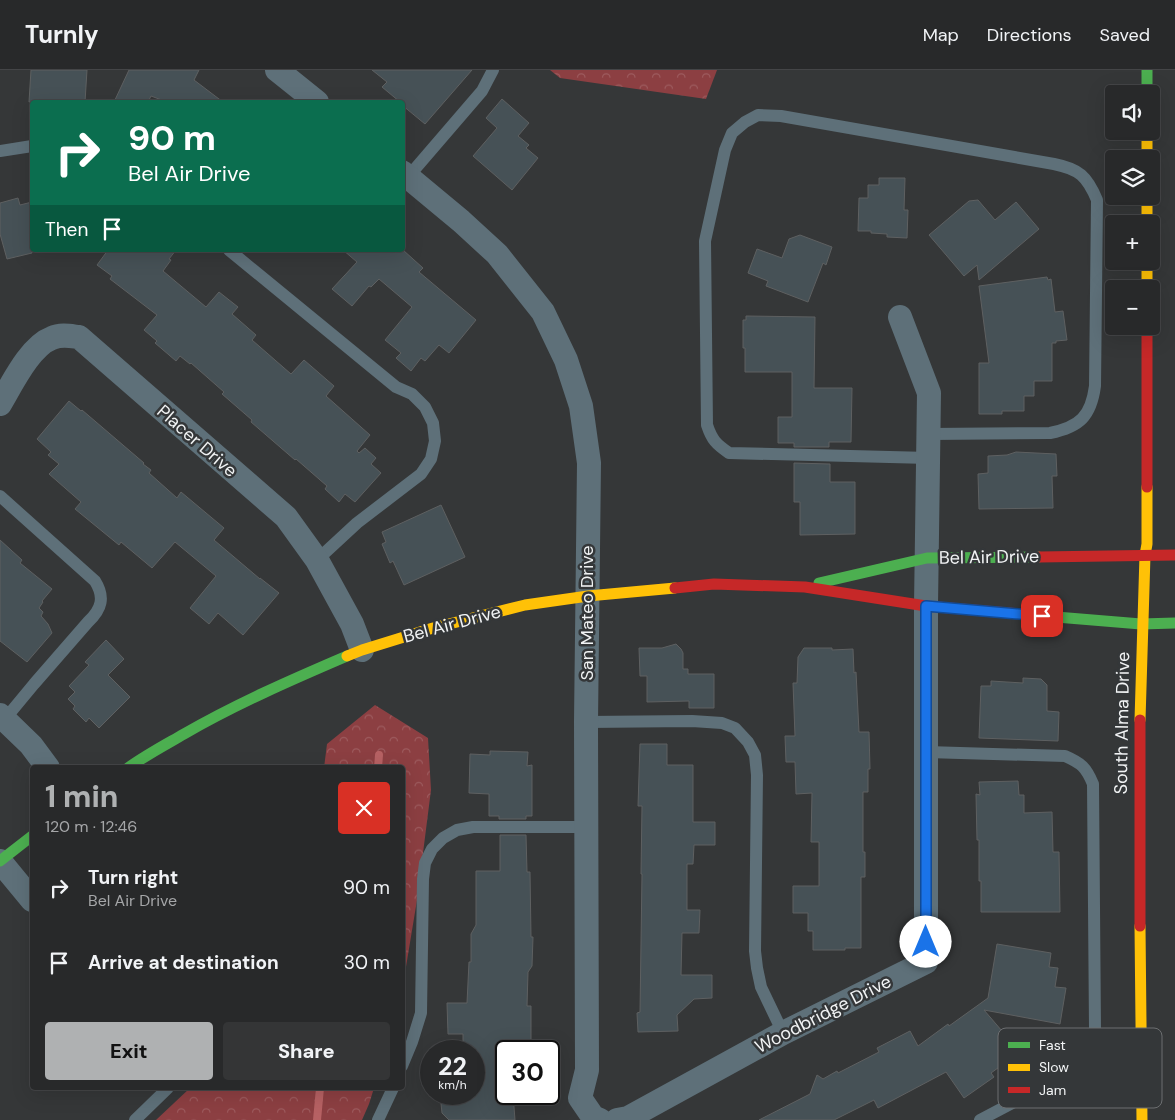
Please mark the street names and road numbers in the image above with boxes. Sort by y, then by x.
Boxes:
street label: Placer Drive [152,400,242,482]
street label: Bel Air Drive [939,544,1039,570]
street label: San Mateo Drive [575,545,599,681]
street label: Bel Air Drive [400,599,504,649]
street label: South Alma Drive [1109,651,1135,795]
street label: Woodbridge Drive [751,969,895,1059]

